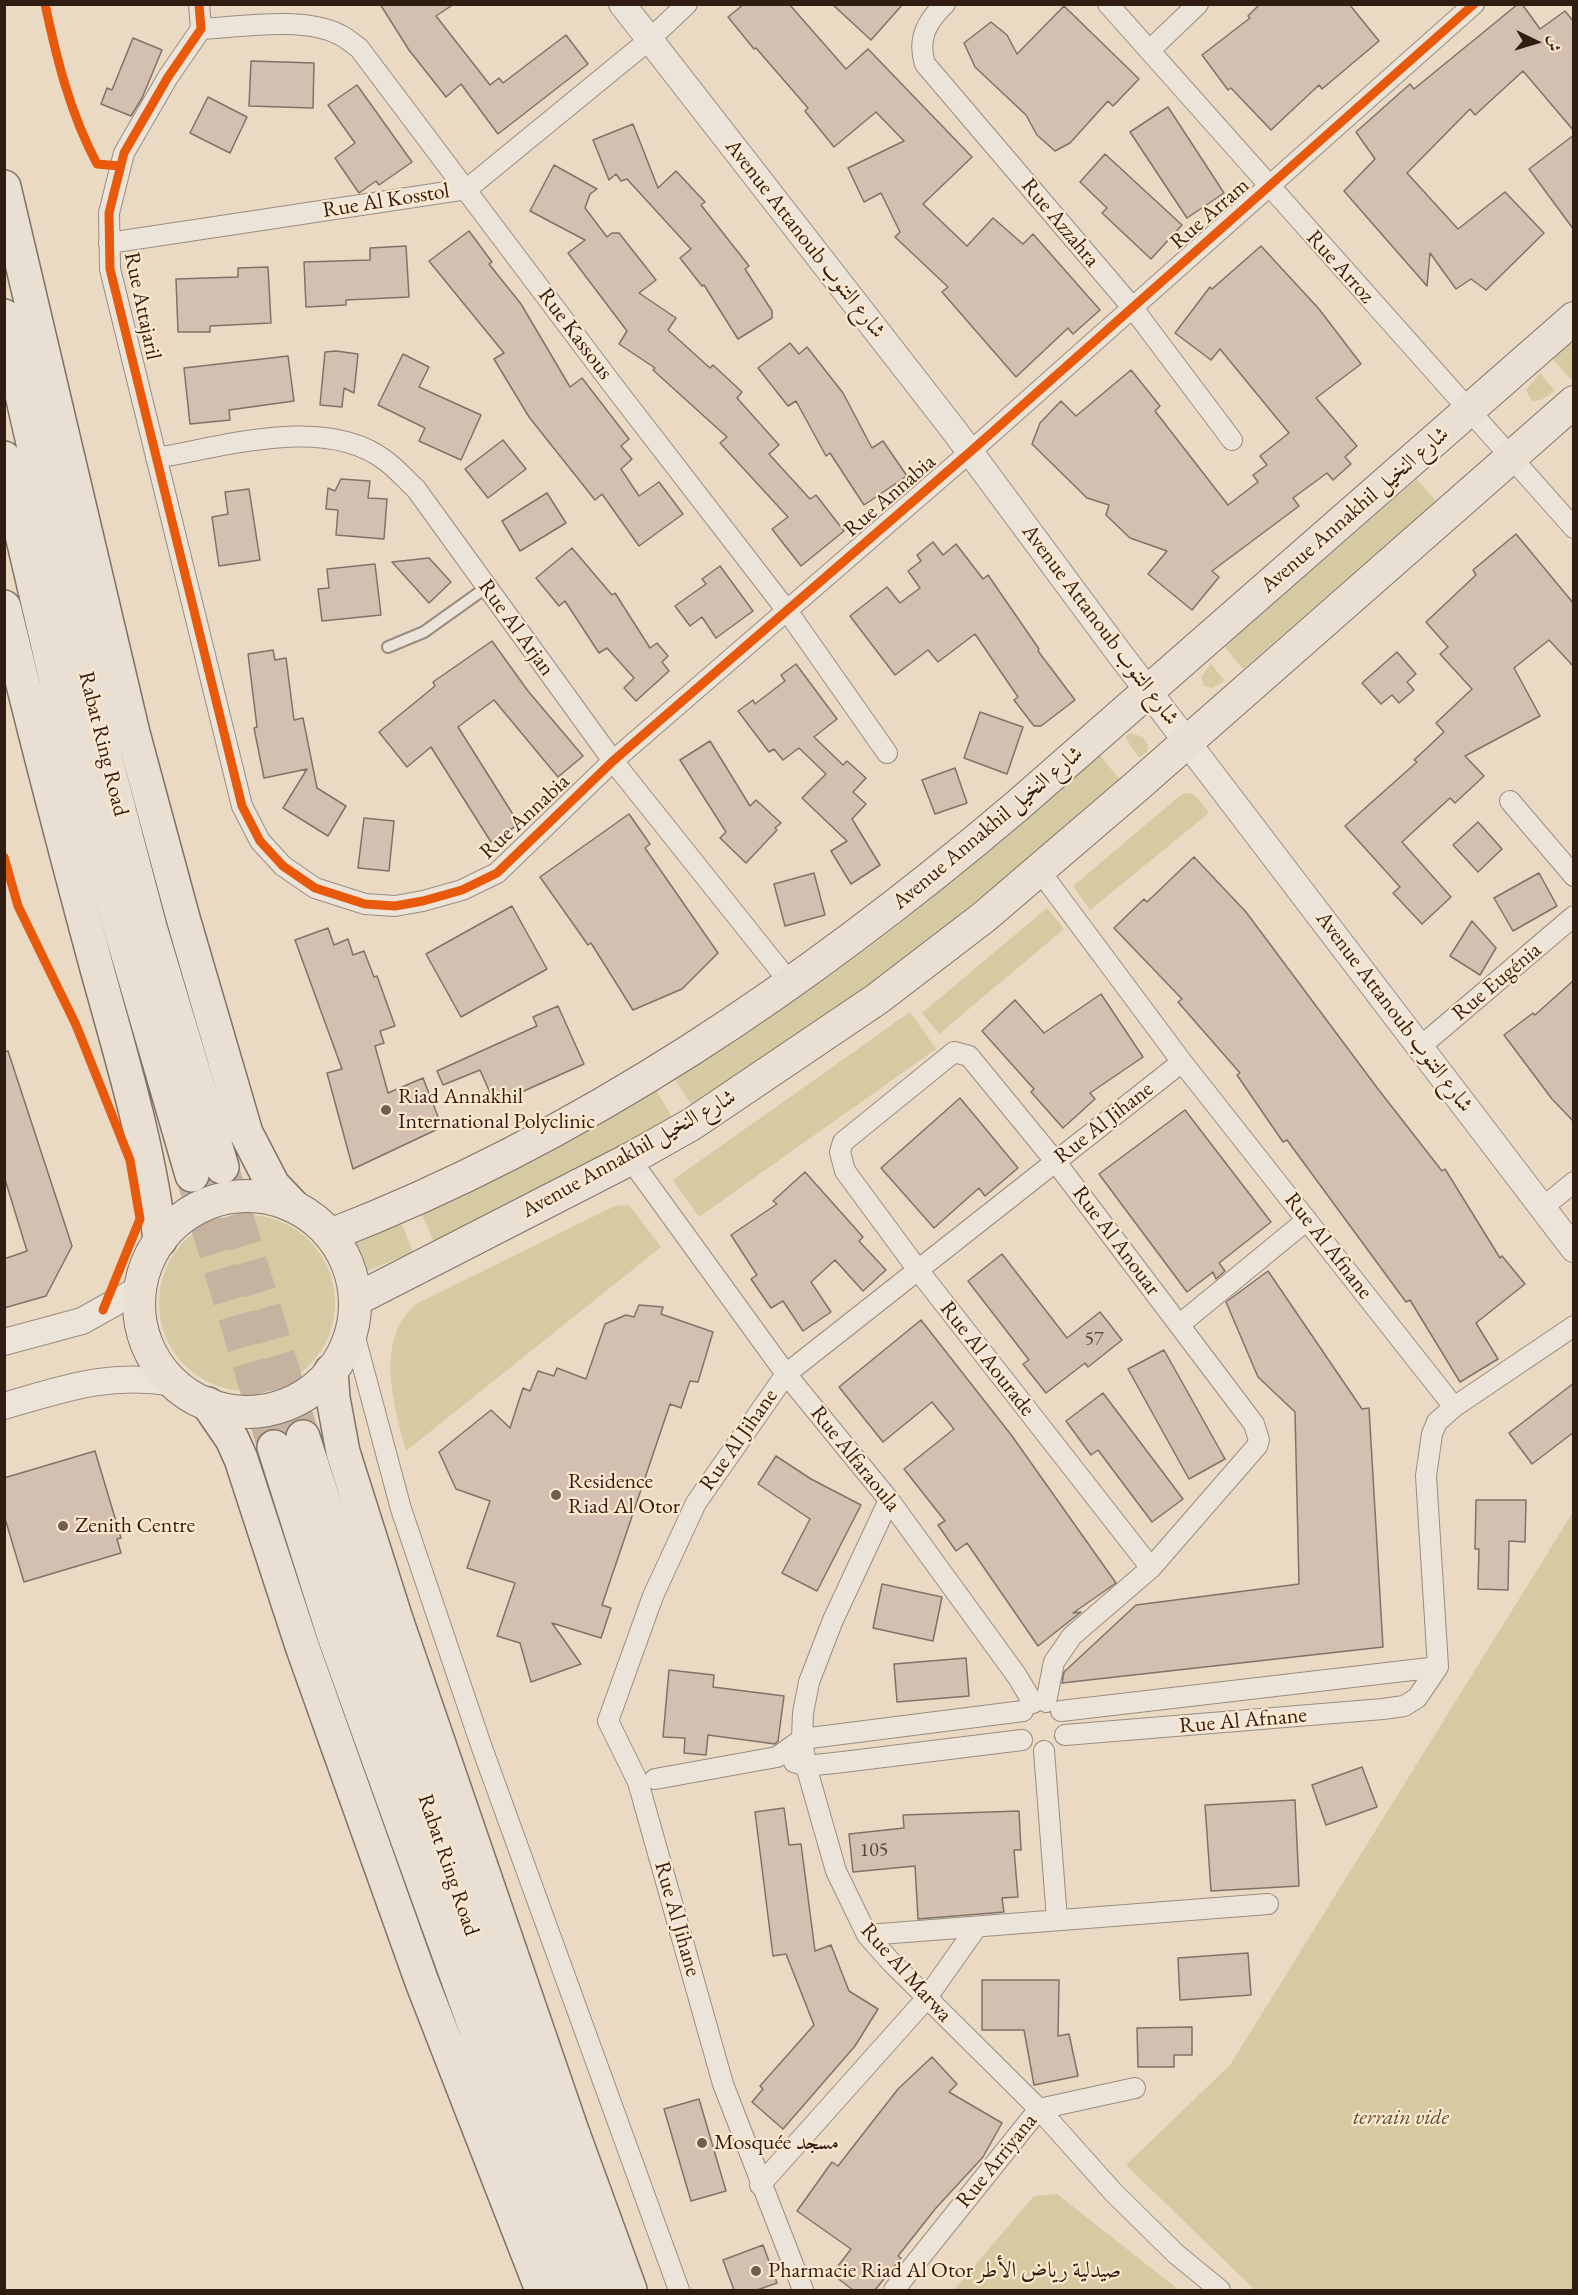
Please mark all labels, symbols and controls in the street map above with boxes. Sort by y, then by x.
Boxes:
north arrow [1506,12,1566,72]
text: ش [1543,35,1566,52]
street label: Avenue Attanoub شارع التنوب [719,134,891,344]
street label: Rue Azzahra [1015,173,1105,273]
street label: Rue Arram [1165,173,1255,255]
street label: Rue Al Kosstol [321,178,451,224]
street label: Rue Arroz [1300,225,1380,309]
street label: Rue Attajaril [118,250,166,362]
street label: Rue Kassous [532,283,618,385]
street label: Avenue Annakhil شارع النخيل [1255,421,1455,599]
street label: Rue Annabia [839,449,941,543]
street label: Avenue Attanoub شارع التنوب [1016,519,1184,731]
street label: Rue Al Arjan [472,574,560,682]
street label: Rabat Ring Road [72,669,134,819]
street label: Avenue Annakhil شارع النخيل [887,740,1089,916]
street label: Rue Annabia [475,769,575,865]
street label: Avenue Attanoub شارع التنوب [1310,906,1478,1118]
street label: Rue Eugénia [1447,937,1547,1027]
street label: Rue Al Jihane [1049,1076,1159,1170]
place label: Riad Annakhil International Polyclinic [398,1084,595,1136]
street label: Avenue Annakhil شارع النخيل [517,1084,741,1224]
marker: Riad Annakhil International Polyclinic [379,1103,393,1117]
street label: Rue Al Anouar [1066,1181,1166,1301]
street label: Rue Al Afnane [1278,1187,1378,1305]
street label: Rue Al Aourade [934,1296,1040,1422]
house number: 57 [1084,1328,1104,1352]
street label: Rue Al Jihane [694,1384,784,1496]
street label: Rue Alfaraoula [804,1401,906,1517]
place label: Residence Riad Al Otor [568,1469,680,1520]
marker: Residence Riad Al Otor [549,1488,563,1502]
place label: Zenith Centre [75,1513,195,1539]
marker: Zenith Centre [56,1519,70,1533]
street label: Rue Al Afnane [1178,1702,1308,1740]
street label: Rabat Ring Road [411,1791,485,1939]
house number: 105 [860,1839,888,1863]
street label: Rue Al Jihane [648,1858,706,1980]
street label: Rue Al Marwa [855,1918,957,2028]
park label: terrain vide [1353,2105,1449,2131]
street label: Rue Arriyana [951,2108,1043,2214]
place label: Mosquée مسجد [714,2130,839,2156]
marker: Mosquée مسجد [695,2136,709,2150]
place label: Pharmacie Riad Al Otor صيدلية رياض الأطر [768,2258,1121,2284]
marker: Pharmacie Riad Al Otor صيدلية رياض الأطر [749,2264,763,2278]

